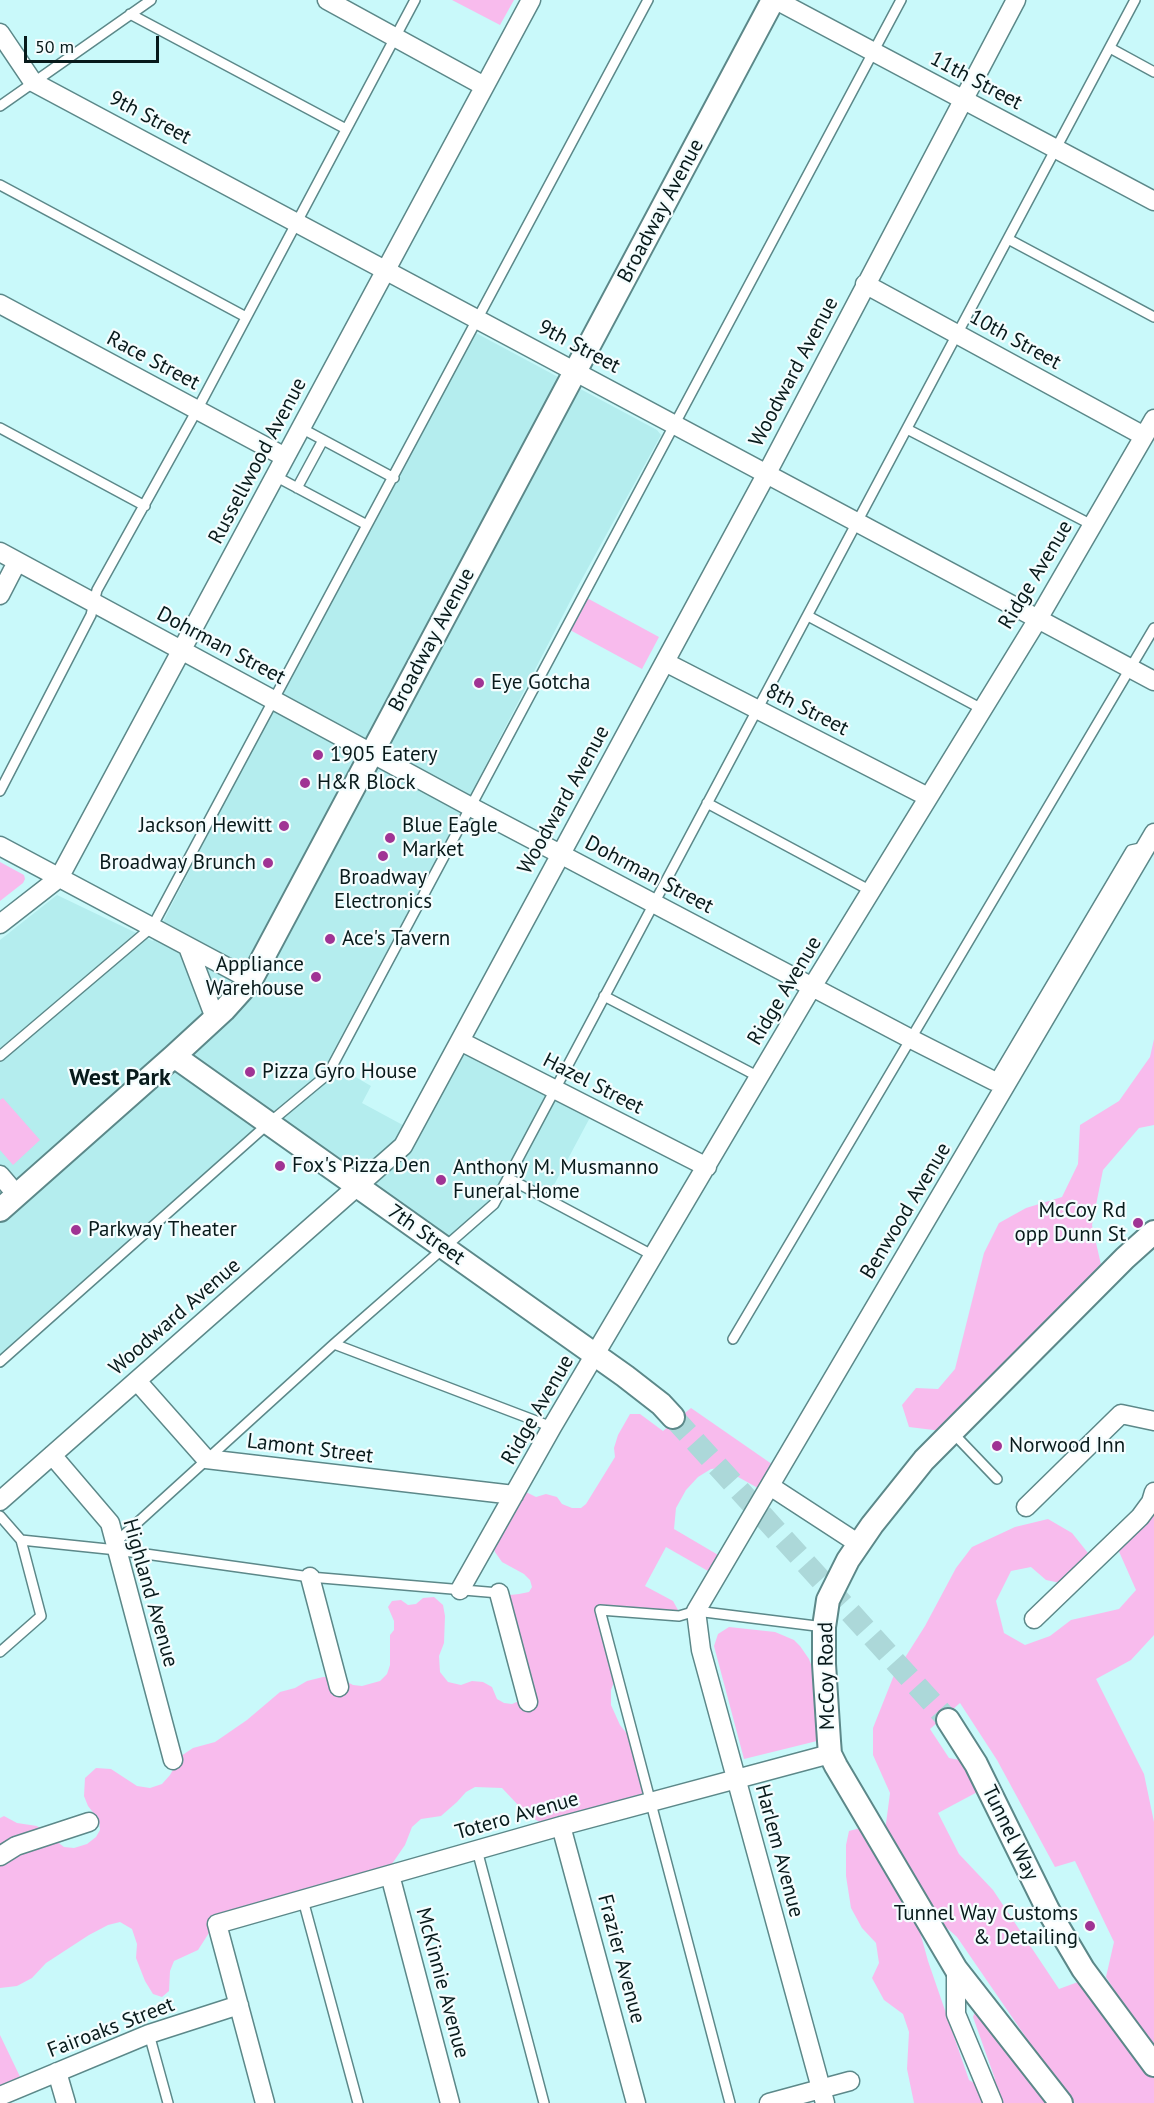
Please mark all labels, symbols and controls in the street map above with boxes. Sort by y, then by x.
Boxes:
scale bar [27,24,162,62]
text: 50 m [35,35,74,58]
street label: 11th Street [926,46,1026,116]
street label: 9th Street [105,86,195,150]
street label: Broadway Avenue [613,135,709,287]
street label: Woodward Avenue [744,293,844,451]
street label: 10th Street [965,305,1065,375]
street label: 9th Street [534,315,624,379]
street label: Race Street [102,326,204,396]
street label: Russellwood Avenue [204,374,312,548]
street label: Ridge Avenue [994,516,1078,634]
street label: Broadway Avenue [384,564,480,716]
street label: Dohrman Street [152,602,290,690]
place label: Eye Gotcha [491,670,590,696]
marker: Eye Gotcha [472,676,486,690]
street label: 8th Street [761,679,853,741]
street label: Woodward Avenue [513,721,615,879]
place label: 1905 Eatery [330,742,438,768]
marker: 1905 Eatery [311,748,325,762]
place label: H&R Block [317,770,415,796]
marker: H&R Block [298,776,312,790]
place label: Jackson Hewitt [139,813,272,839]
place label: Blue Eagle Market [402,813,498,863]
marker: Jackson Hewitt [277,819,291,833]
marker: Blue Eagle Market [383,831,397,845]
street label: Dohrman Street [580,831,718,919]
marker: Broadway Electronics [376,849,390,863]
place label: Broadway Brunch [99,850,256,876]
marker: Broadway Brunch [261,856,275,870]
place label: Broadway Electronics [334,865,432,915]
place label: Ace's Tavern [342,926,450,952]
marker: Ace's Tavern [323,932,337,946]
street label: Ridge Avenue [743,932,827,1050]
place label: Appliance Warehouse [206,952,304,1002]
marker: Appliance Warehouse [309,970,323,984]
street label: Hazel Street [538,1048,648,1120]
place label: Pizza Gyro House [262,1059,417,1085]
district label: West Park [69,1064,171,1092]
marker: Pizza Gyro House [243,1065,257,1079]
street label: Benwood Avenue [855,1138,957,1284]
place label: Fox's Pizza Den [292,1153,430,1179]
place label: Anthony M. Musmanno Funeral Home [453,1155,659,1205]
marker: Fox's Pizza Den [273,1159,287,1173]
marker: Anthony M. Musmanno Funeral Home [434,1173,448,1187]
place label: McCoy Rd opp Dunn St [1015,1198,1126,1248]
street label: 7th Street [382,1199,470,1271]
marker: McCoy Rd opp Dunn St [1131,1216,1145,1230]
place label: Parkway Theater [88,1217,237,1243]
marker: Parkway Theater [69,1223,83,1237]
street label: Woodward Avenue [104,1253,246,1381]
street label: Ridge Avenue [496,1351,580,1469]
street label: Lamont Street [245,1429,375,1469]
place label: Norwood Inn [1009,1433,1125,1459]
marker: Norwood Inn [990,1439,1004,1453]
street label: Highland Avenue [117,1516,183,1670]
street label: McCoy Road [813,1622,841,1730]
street label: Tunnel Way [976,1781,1044,1885]
street label: Harlem Avenue [749,1782,809,1920]
street label: Totero Avenue [452,1786,582,1846]
street label: Frazier Avenue [592,1892,650,2026]
place label: Tunnel Way Customs & Detailing [894,1901,1078,1951]
street label: McKinnie Avenue [410,1905,474,2061]
marker: Tunnel Way Customs & Detailing [1083,1919,1097,1933]
street label: Fairoaks Street [44,1992,178,2064]

